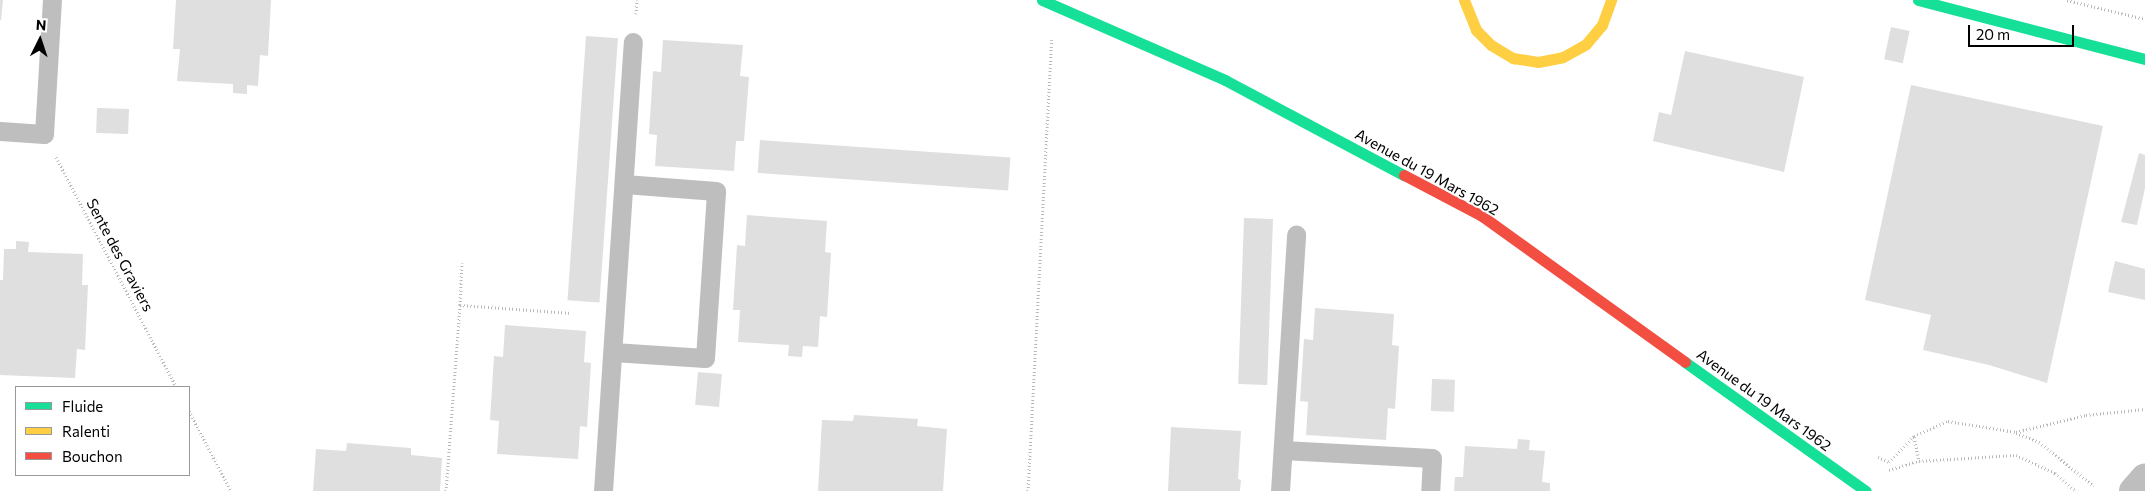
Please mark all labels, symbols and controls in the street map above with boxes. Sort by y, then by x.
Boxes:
north arrow [15,15,65,65]
scale bar [1970,15,2076,47]
text: N [35,16,47,33]
text: 20 m [1976,25,2010,43]
street label: Avenue du 19 Mars 1962 [1352,125,1502,219]
street label: Sente des Graviers [83,196,157,314]
street label: Avenue du 19 Mars 1962 [1693,345,1835,455]
legend [15,386,190,476]
text: Fluide [62,397,103,415]
text: Ralenti [62,422,110,440]
text: Bouchon [62,447,123,465]

